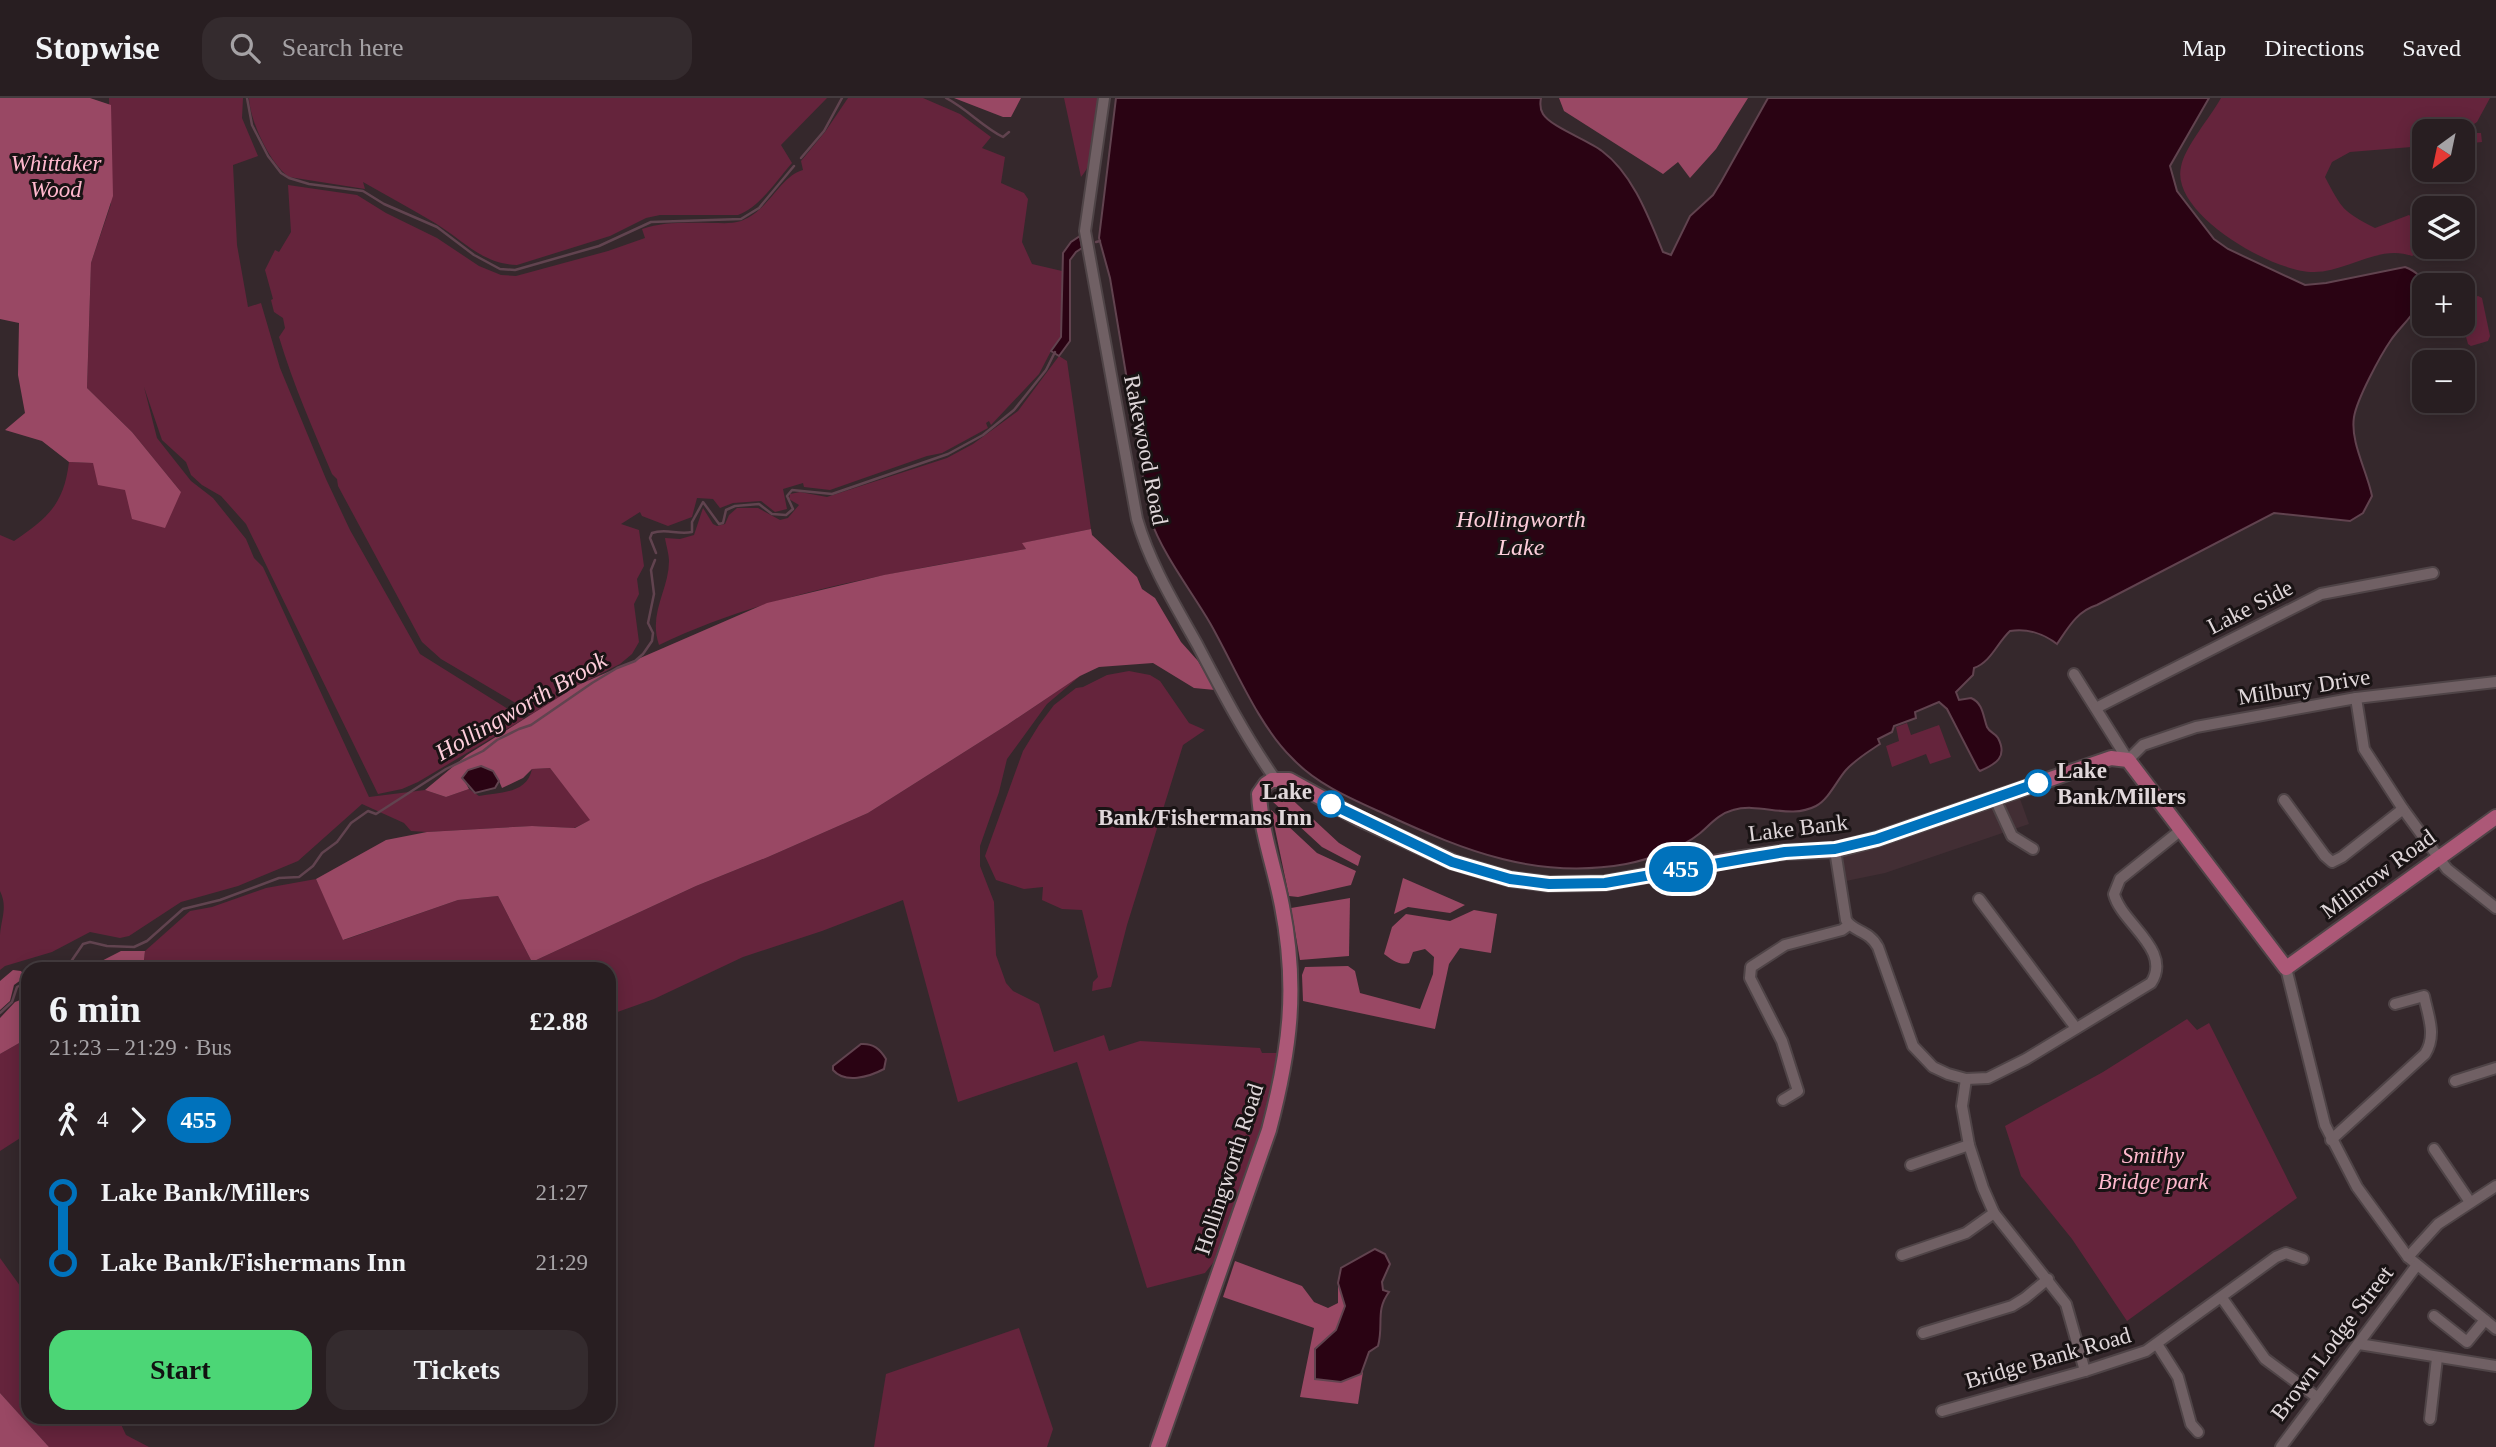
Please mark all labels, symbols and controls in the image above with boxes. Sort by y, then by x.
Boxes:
search box [202,17,692,80]
icon: search [226,29,264,67]
text: Stopwise [35,30,160,66]
text: Search here [282,33,404,62]
text: Map [2182,35,2226,61]
text: Directions [2264,35,2364,61]
text: Saved [2402,35,2461,61]
north arrow [2412,119,2474,182]
map controls [2412,119,2475,413]
park label: Whittaker Wood [11,151,102,202]
button: layers [2412,196,2475,259]
button: + [2412,273,2475,336]
button: − [2412,350,2475,413]
street label: Rakewood Road [1119,373,1173,528]
water label: Hollingworth Lake [1455,506,1586,560]
street label: Lake Side [2203,575,2297,639]
water label: Hollingworth Brook [430,646,611,766]
street label: Milbury Drive [2236,664,2372,710]
place label: Lake Bank/Millers [2057,758,2186,809]
marker: Lake Bank/Millers [2025,770,2051,796]
place label: Lake Bank/Fishermans Inn [1098,779,1312,830]
marker: Lake Bank/Fishermans Inn [1318,791,1344,817]
street label: Lake Bank [1747,809,1850,847]
street label: Milnrow Road [2316,824,2440,924]
line badge: 455 [1641,846,1721,892]
text: 455 [1663,856,1699,882]
text: 6 min [49,988,141,1030]
text: £2.88 [530,1007,588,1036]
text: 21:23 – 21:29 · Bus [49,1035,232,1060]
street label: Hollingworth Road [1190,1080,1269,1258]
icon: walk [49,1101,87,1139]
icon: forward [119,1101,157,1139]
text: 4 [97,1107,109,1132]
text: 455 [181,1107,217,1133]
park label: Smithy Bridge park [2098,1143,2209,1194]
text: Lake Bank/Millers [101,1178,310,1207]
text: 21:27 [536,1180,588,1205]
text: Lake Bank/Fishermans Inn [101,1248,406,1277]
text: 21:29 [536,1250,588,1275]
street label: Brown Lodge Street [2266,1261,2398,1425]
street label: Bridge Bank Road [1962,1322,2134,1394]
button: Start [49,1330,312,1410]
button: Tickets [326,1330,588,1410]

